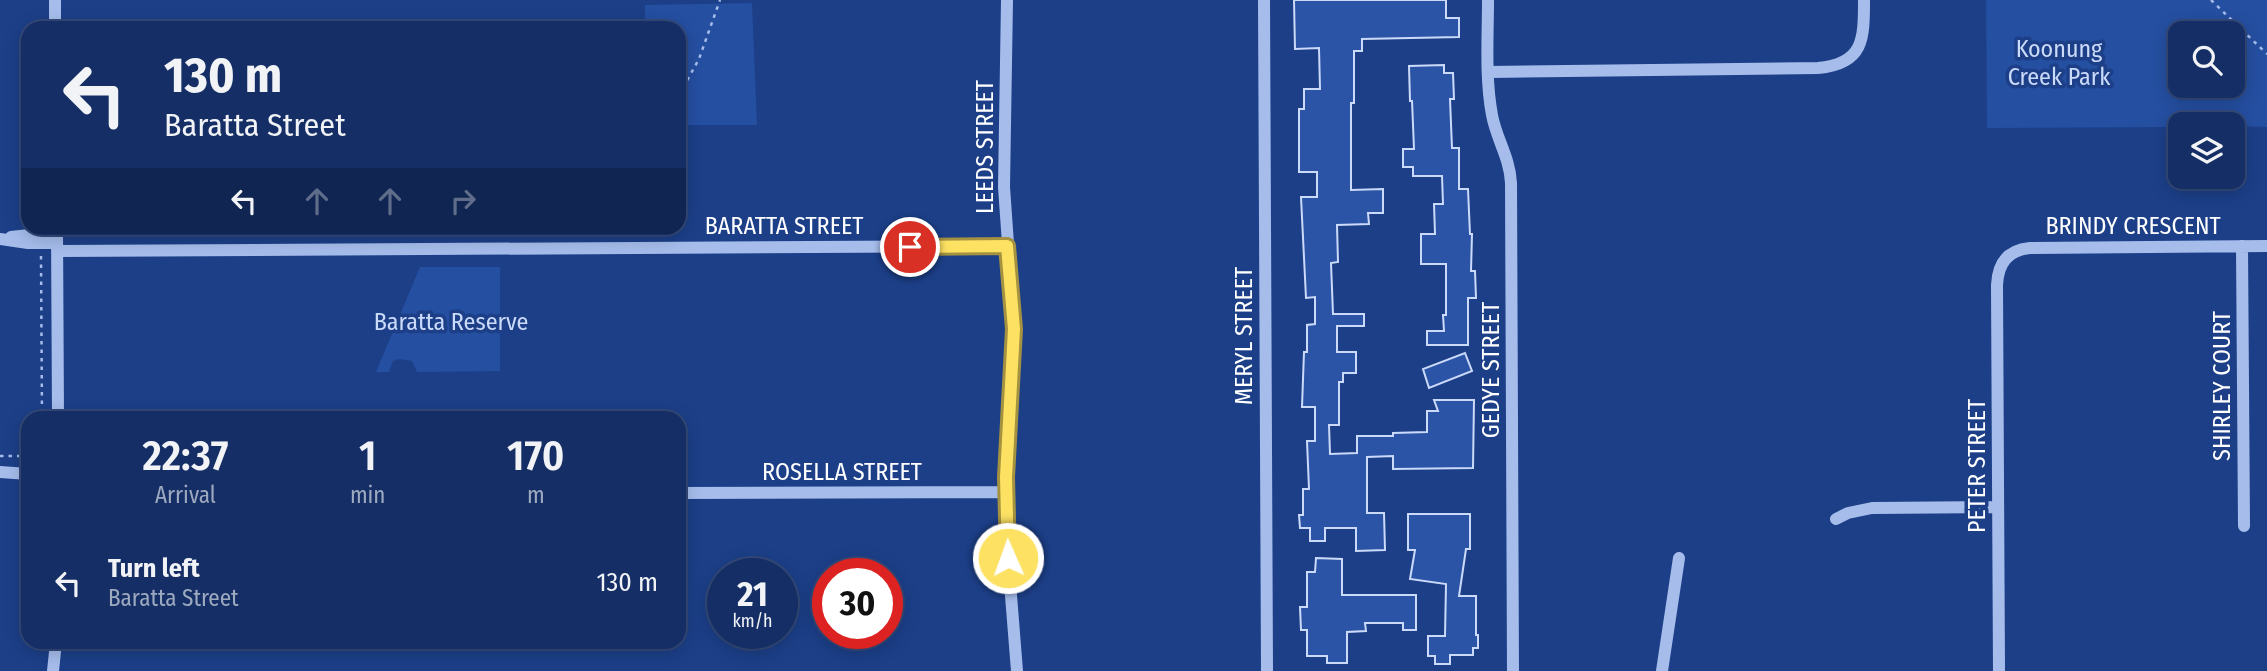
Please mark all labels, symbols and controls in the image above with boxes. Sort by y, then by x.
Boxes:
map controls [2168,21,2245,189]
button: search [2168,21,2245,98]
park label: Koonung Creek Park [2008,35,2111,91]
text: 130 m [164,46,282,105]
icon: left [49,49,140,140]
street label: LEEDS STREET [971,80,999,214]
text: Baratta Street [164,106,346,144]
button: layers [2168,112,2245,189]
icon: left [225,182,263,220]
icon: ahead [298,182,336,220]
icon: ahead [371,182,409,220]
icon: right [444,182,482,220]
street label: BARATTA STREET [705,212,863,240]
street label: BRINDY CRESCENT [2045,212,2221,240]
pin [880,217,940,277]
icon: arrive [891,228,929,266]
street label: MERYL STREET [1230,267,1258,405]
street label: GEDYE STREET [1477,302,1505,438]
park label: Baratta Reserve [374,308,528,336]
street label: SHIRLEY COURT [2208,311,2236,461]
street label: PETER STREET [1963,399,1991,533]
text: 22:37 [143,431,228,481]
text: 1 [359,431,376,481]
text: 170 [507,431,564,481]
street label: ROSELLA STREET [762,458,922,486]
text: Arrival [155,481,216,509]
text: min [350,481,386,509]
text: m [527,481,545,509]
position arrow [971,521,1045,595]
text: Turn left [108,553,200,584]
speed limit sign: 30 [812,558,903,649]
icon: left [49,564,87,602]
text: 130 m [596,567,658,598]
text: 21 [737,573,768,615]
text: Baratta Street [108,584,239,612]
text: km/h [732,610,773,632]

